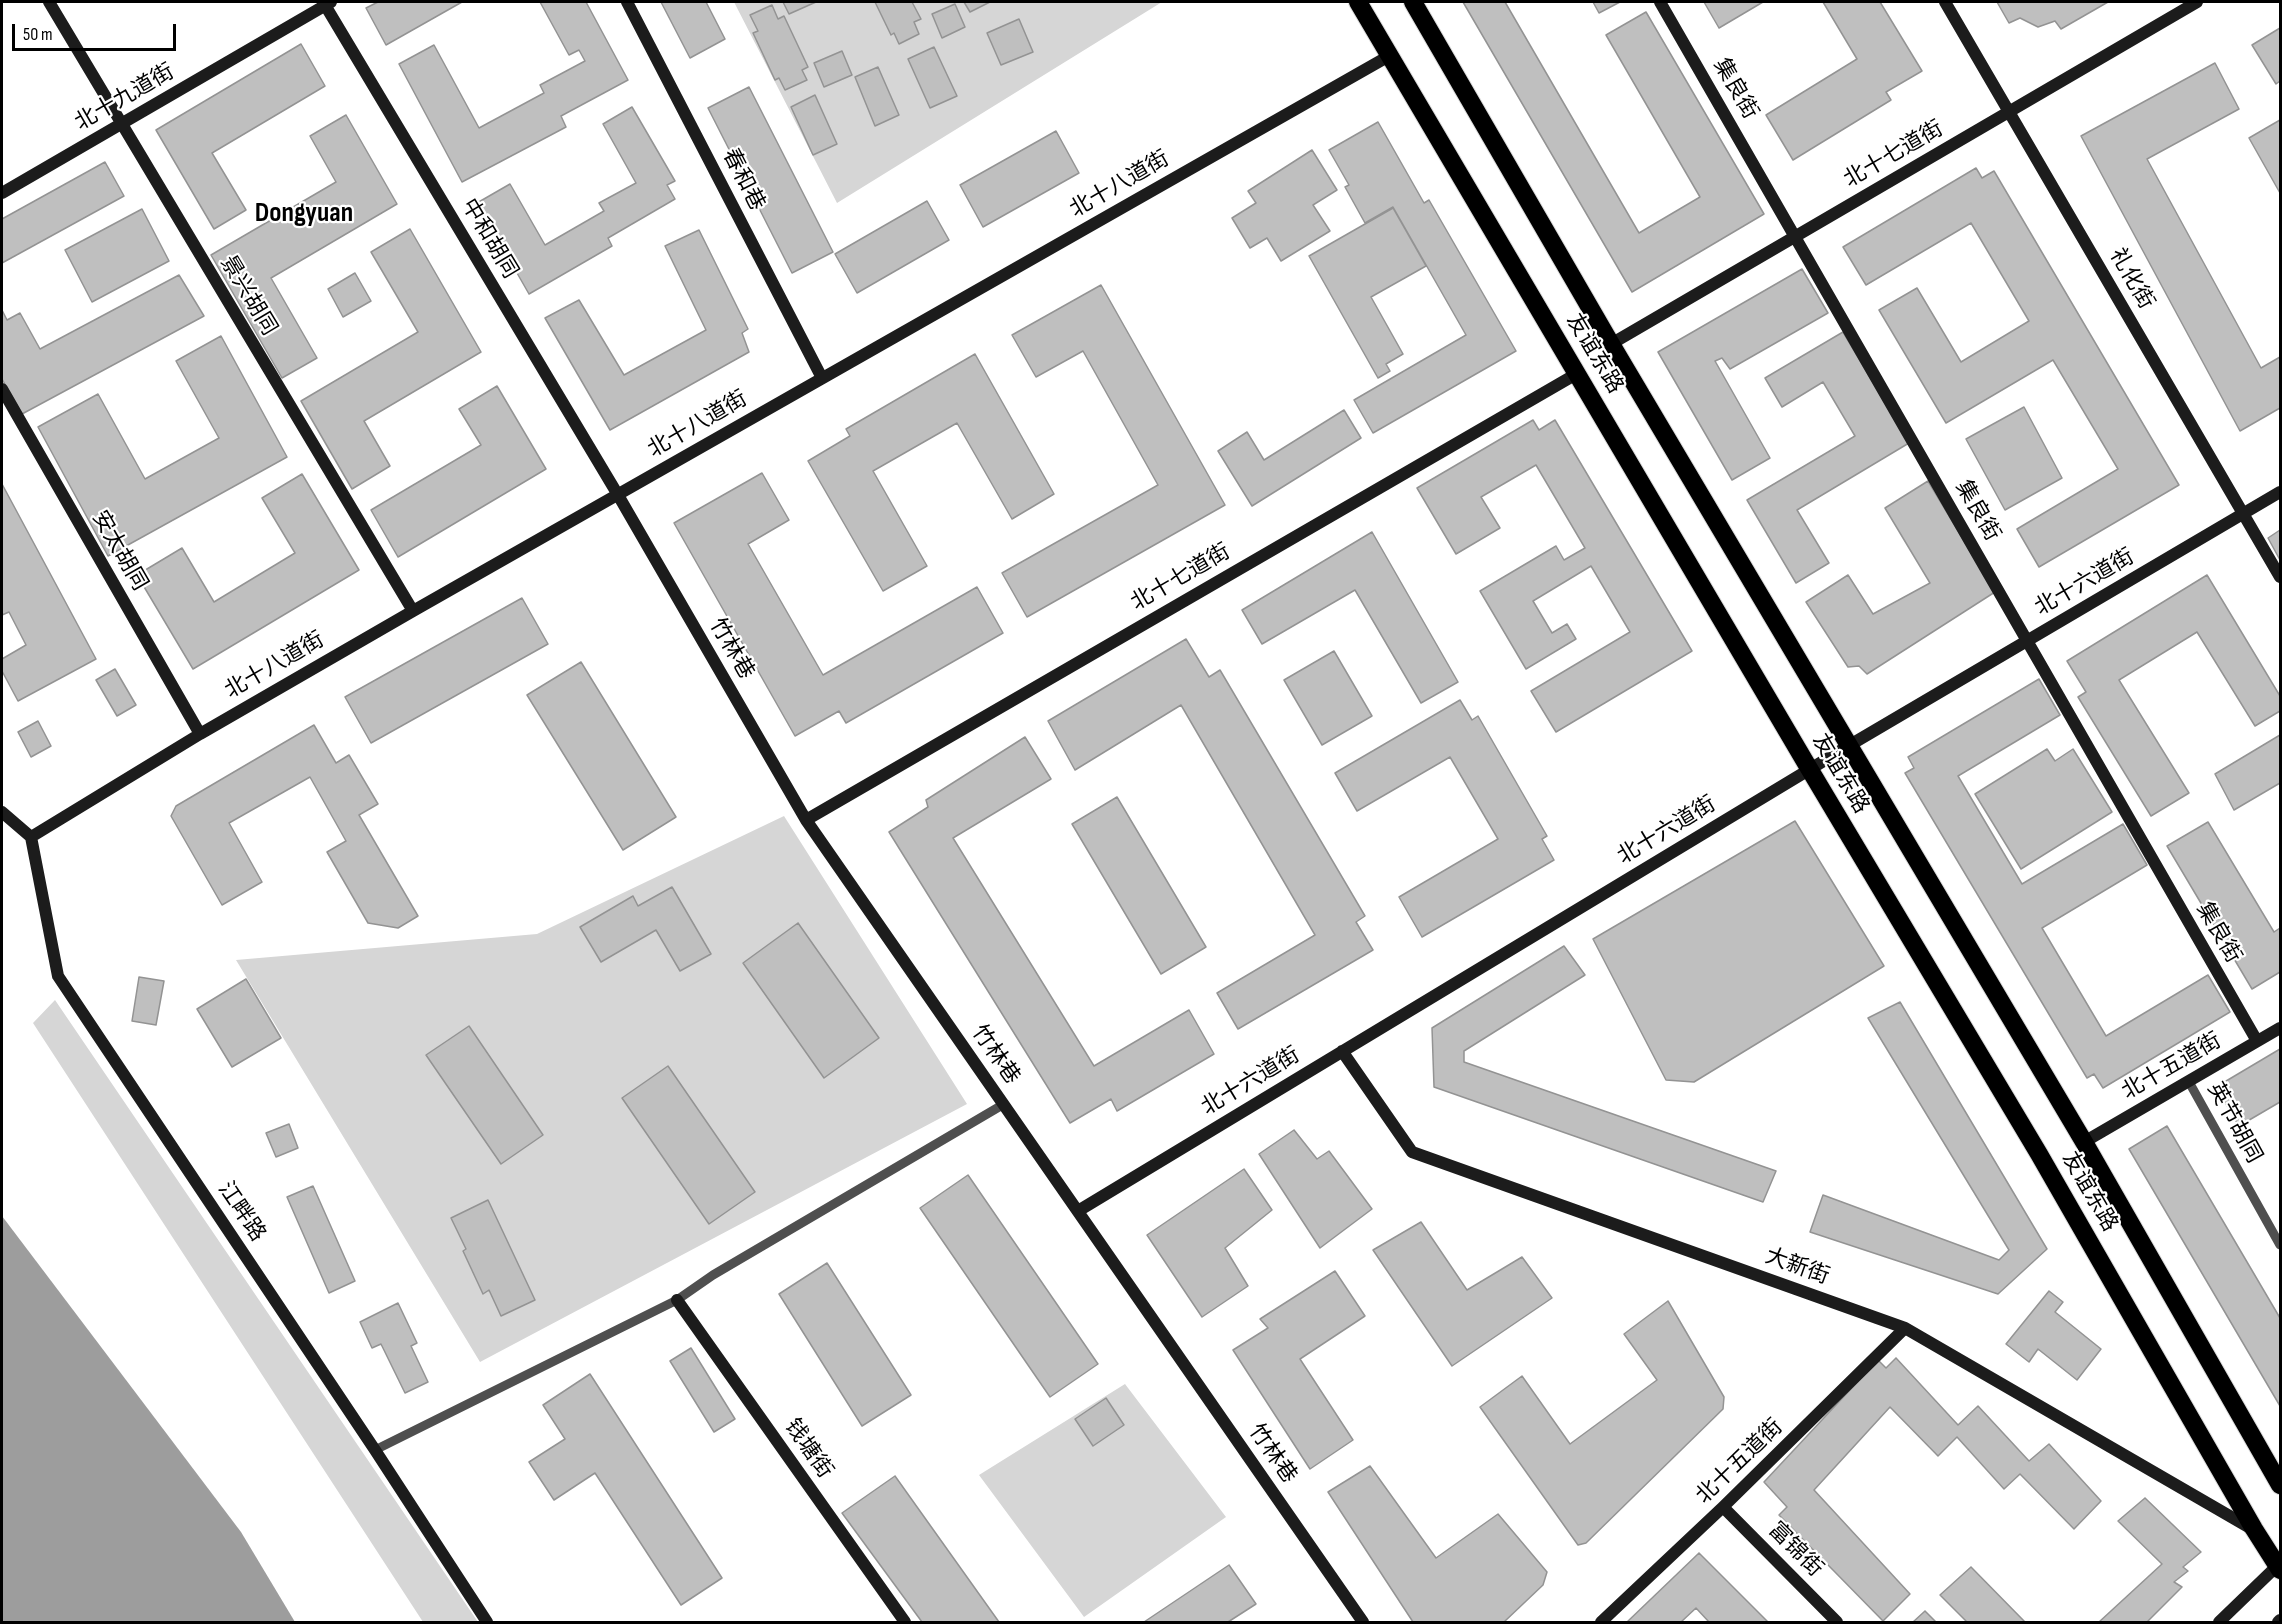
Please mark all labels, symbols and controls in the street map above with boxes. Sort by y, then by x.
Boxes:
scale bar [15,12,178,50]
text: 50 m [23,24,53,45]
street label: 集良街 [1707,54,1763,124]
street label: 北十九道街 [71,59,179,137]
street label: 北十七道街 [1840,116,1948,194]
street label: 春和巷 [716,145,770,215]
street label: 北十八道街 [1066,146,1174,224]
street label: 中和胡同 [455,194,523,284]
district label: Dongyuan [255,197,353,231]
street label: 礼化街 [2103,244,2159,314]
street label: 景兴胡同 [214,251,282,341]
street label: 友谊东路 [1560,309,1628,399]
street label: 北十八道街 [644,386,752,464]
street label: 集良街 [1949,476,2005,546]
street label: 安太胡同 [86,506,152,596]
street label: 北十七道街 [1127,539,1235,617]
street label: 北十六道街 [2031,544,2139,622]
street label: 竹林巷 [703,614,759,684]
street label: 北十八道街 [221,627,329,705]
street label: 友谊东路 [1806,729,1874,819]
street label: 北十六道街 [1613,791,1721,871]
street label: 集良街 [2190,898,2246,968]
street label: 竹林巷 [965,1020,1025,1090]
street label: 北十五道街 [2118,1028,2226,1106]
street label: 北十六道街 [1197,1042,1305,1122]
street label: 英节胡同 [2201,1078,2267,1168]
street label: 友谊东路 [2056,1147,2122,1237]
street label: 江畔路 [212,1177,270,1247]
street label: 大新街 [1761,1243,1833,1291]
street label: 钱塘街 [778,1414,838,1484]
street label: 北十五道街 [1691,1414,1789,1510]
street label: 竹林巷 [1242,1419,1302,1489]
street label: 富锦街 [1762,1517,1828,1583]

